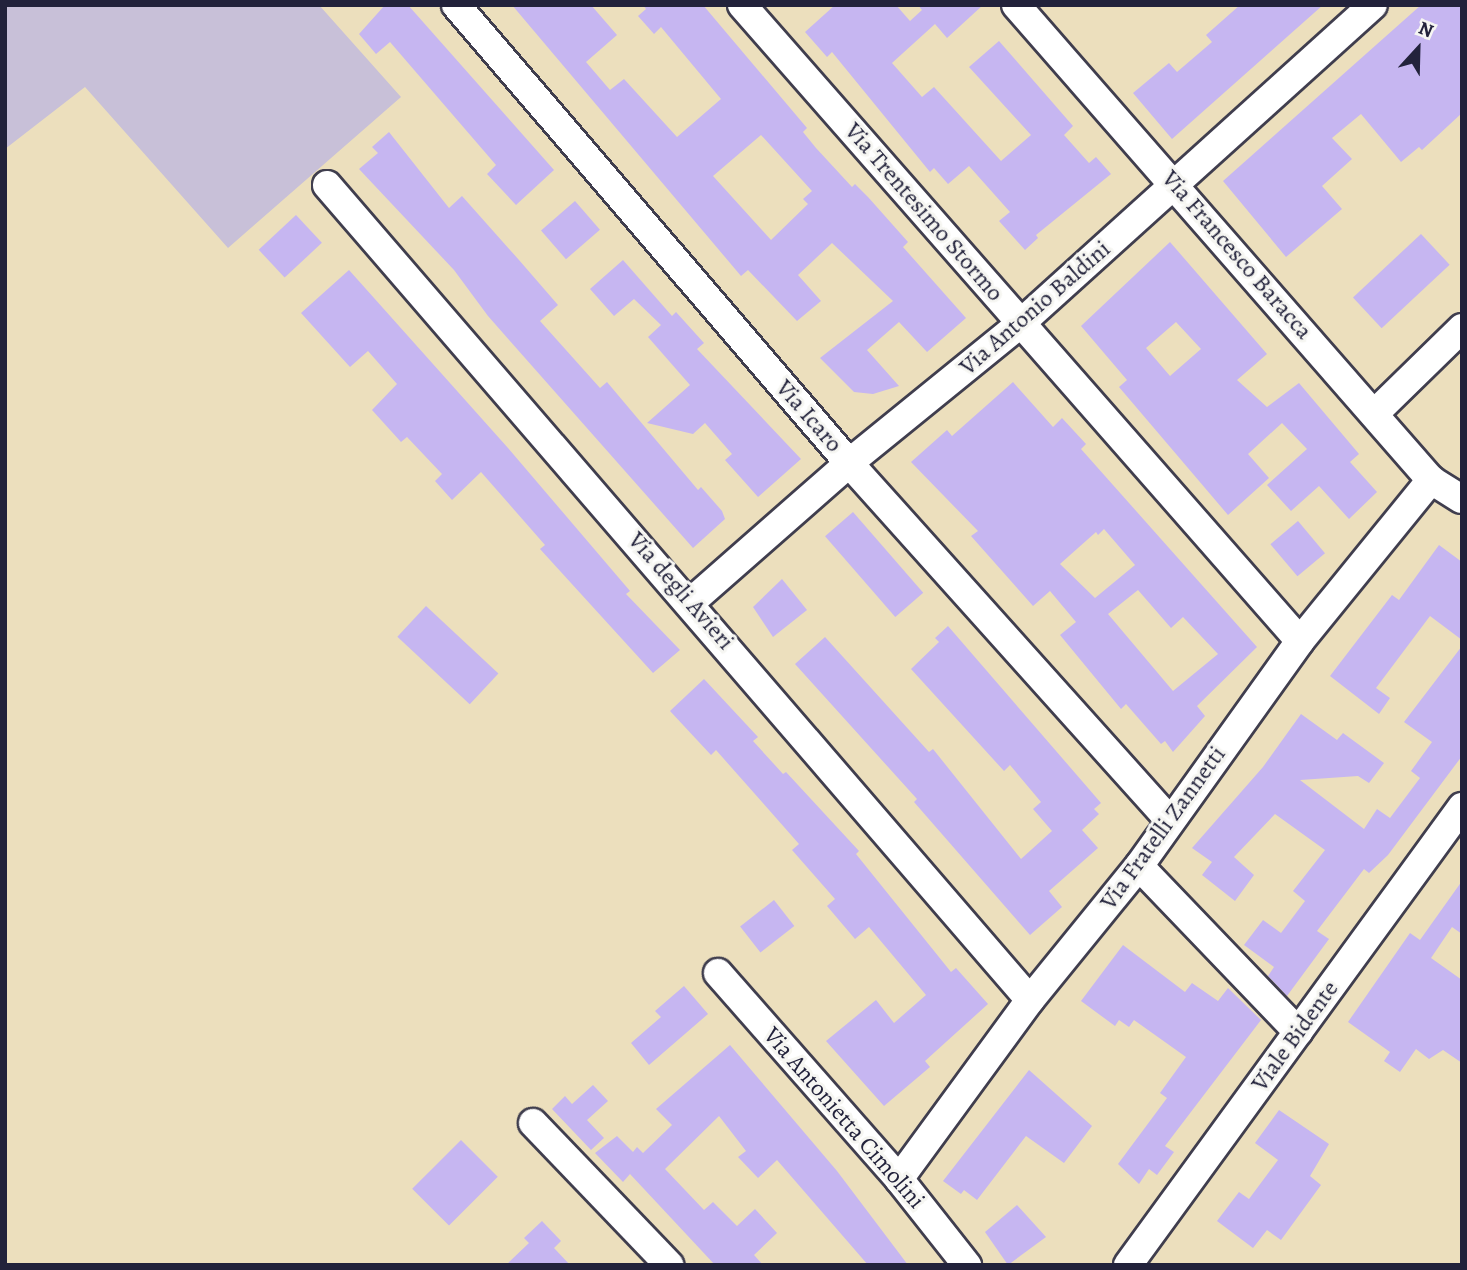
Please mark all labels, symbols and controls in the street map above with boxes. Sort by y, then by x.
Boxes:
north arrow [1383,14,1453,84]
text: N [1415,15,1437,44]
street label: Via Trentesimo Stormo [839,117,1009,307]
street label: Via Francesco Baracca [1156,164,1318,346]
street label: Via Antonio Baldini [954,235,1116,381]
street label: Via Icaro [770,374,848,458]
street label: Via degli Avieri [622,526,740,656]
street label: Via Fratelli Zannetti [1094,741,1232,915]
street label: Viale Bidente [1245,975,1345,1097]
street label: Via Antonietta Cimolini [757,1021,931,1215]

